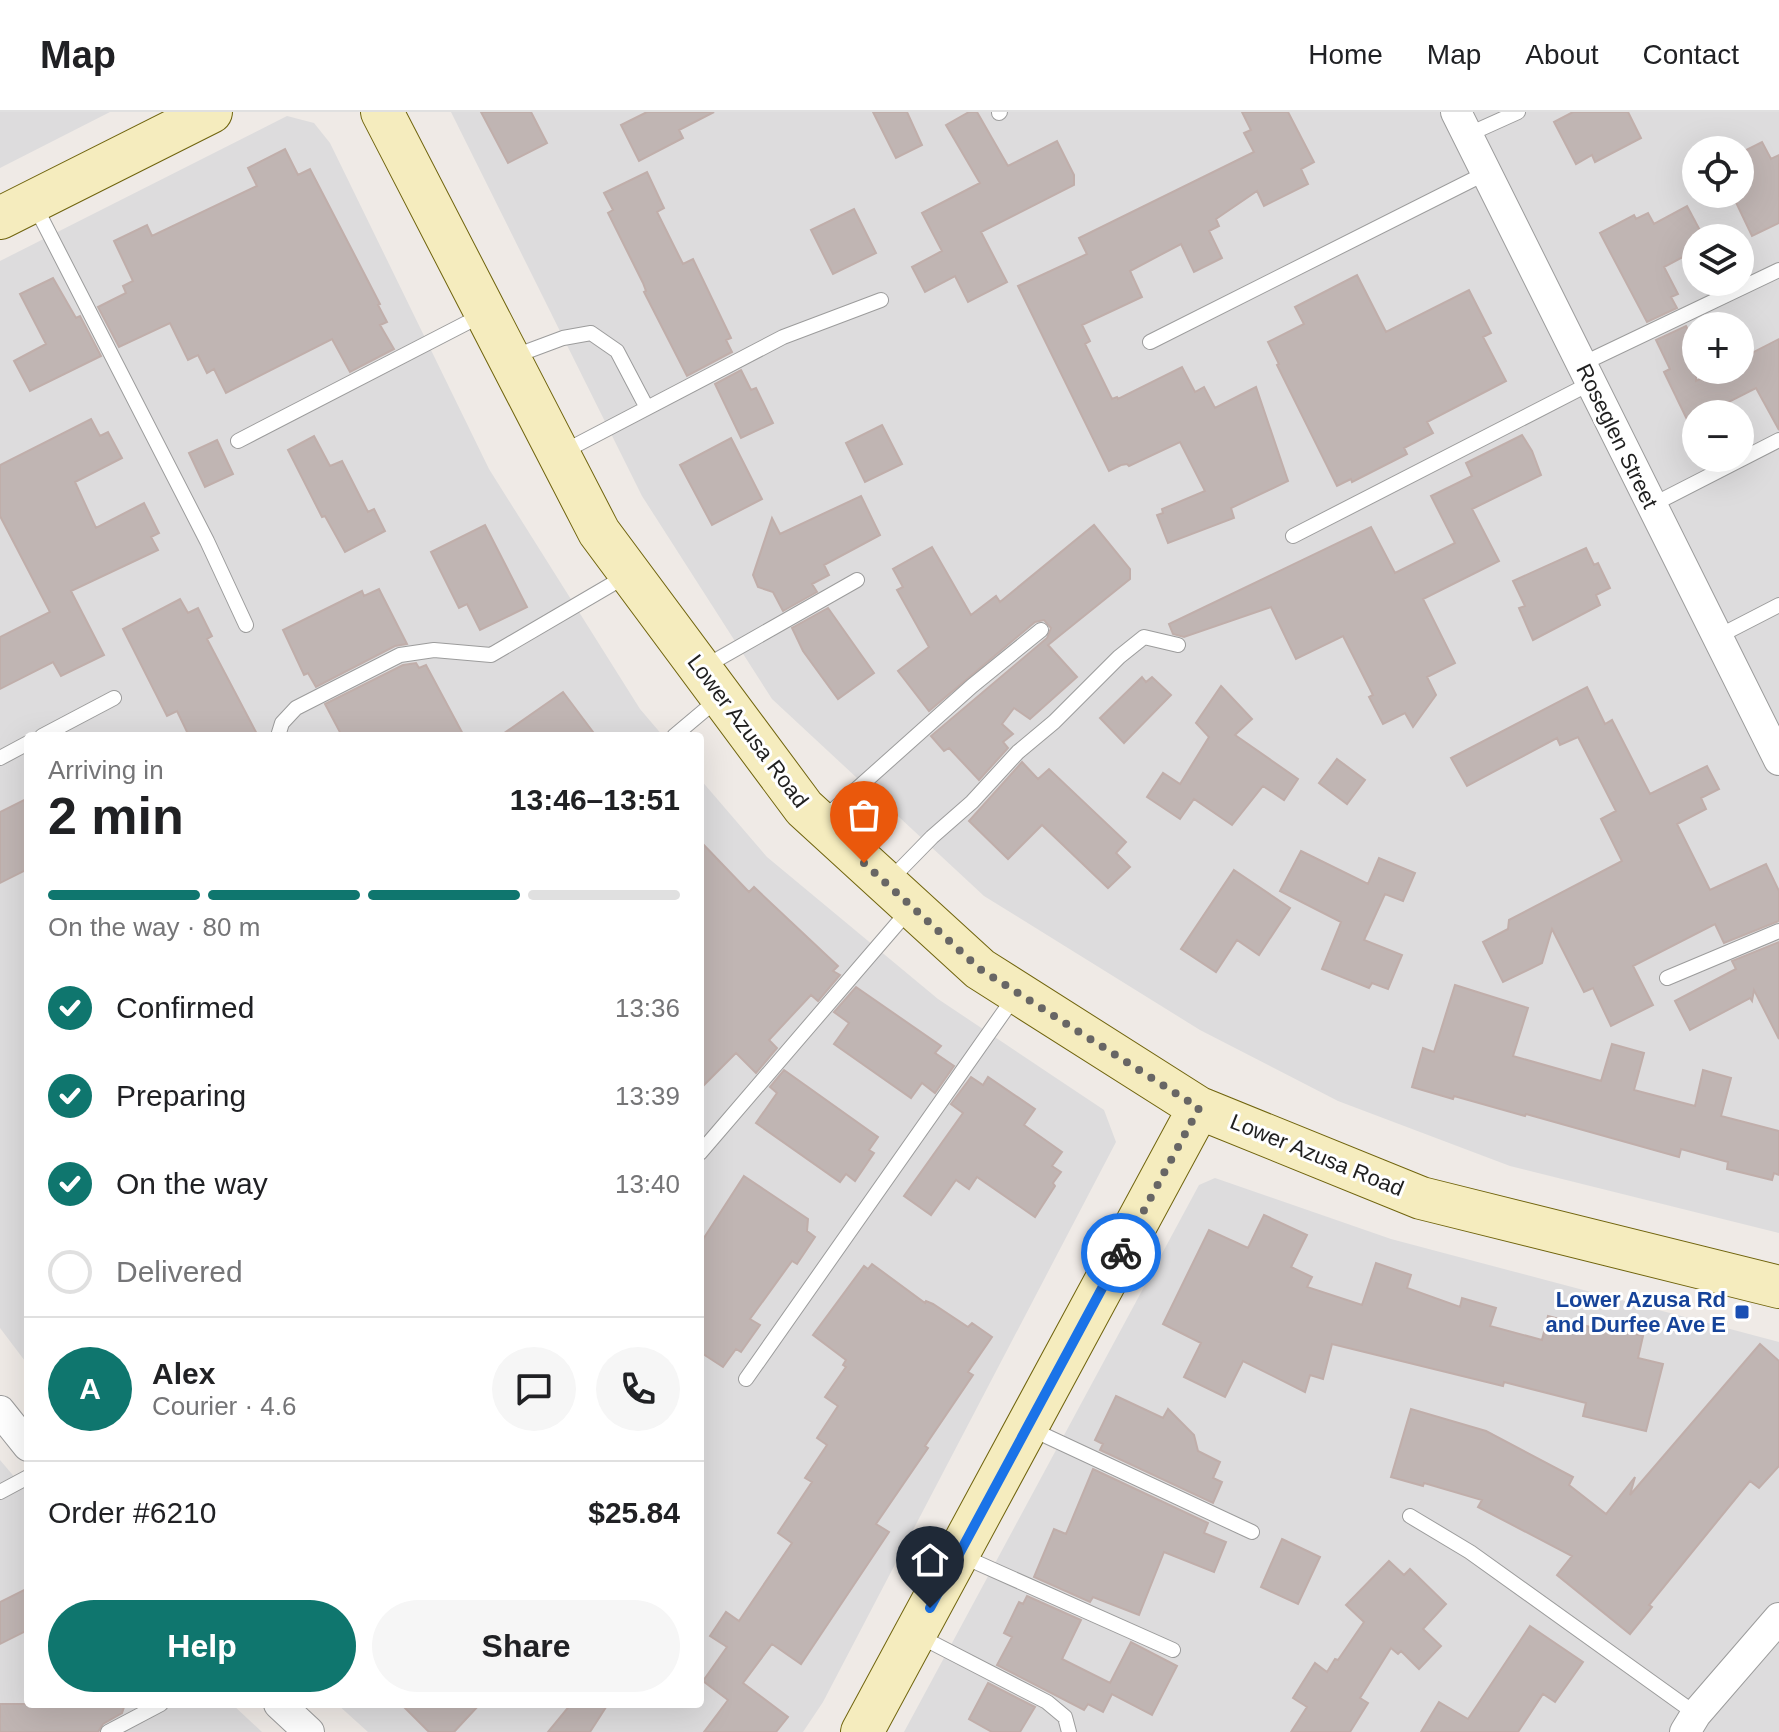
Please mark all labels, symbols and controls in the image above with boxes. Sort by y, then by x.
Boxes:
text: Map [40,34,116,76]
text: Home [1308,39,1383,70]
text: Map [1427,39,1481,70]
text: About [1525,39,1599,70]
text: Contact [1643,39,1739,70]
map controls [1682,136,1754,472]
button: locate [1682,136,1754,208]
button: layers [1682,224,1754,296]
button: + [1682,312,1754,384]
street label: Roseglen Street [1571,360,1663,512]
button: − [1682,400,1754,472]
street label: Lower Azusa Road [682,650,814,812]
text: Arriving in [48,755,164,785]
pin [830,781,898,863]
text: 13:46–13:51 [510,783,680,816]
text: 2 min [48,787,184,845]
icon: bag [842,793,886,837]
text: On the way · 80 m [48,912,260,942]
icon: check [48,986,92,1030]
text: Confirmed [116,991,254,1024]
text: 13:36 [615,993,680,1023]
icon: check [48,1074,92,1118]
text: Preparing [116,1079,246,1112]
text: 13:39 [615,1081,680,1111]
street label: Lower Azusa Road [1227,1109,1407,1201]
icon: check [48,1162,92,1206]
text: On the way [116,1167,268,1200]
text: 13:40 [615,1169,680,1199]
courier [1081,1213,1161,1293]
icon: bike [1099,1231,1143,1275]
text: Delivered [116,1255,243,1288]
place label: Lower Azusa Rd and Durfee Ave E [1545,1287,1726,1337]
marker: Lower Azusa Rd and Durfee Ave E [1733,1303,1751,1321]
button: chat [492,1347,576,1431]
button: phone [596,1347,680,1431]
text: Alex [152,1357,215,1390]
text: A [79,1372,101,1405]
text: Courier · 4.6 [152,1391,297,1421]
text: Order #6210 [48,1496,216,1529]
text: $25.84 [588,1496,680,1529]
pin [896,1526,964,1608]
icon: home [908,1538,952,1582]
button: Help [48,1600,356,1692]
button: Share [372,1600,680,1692]

